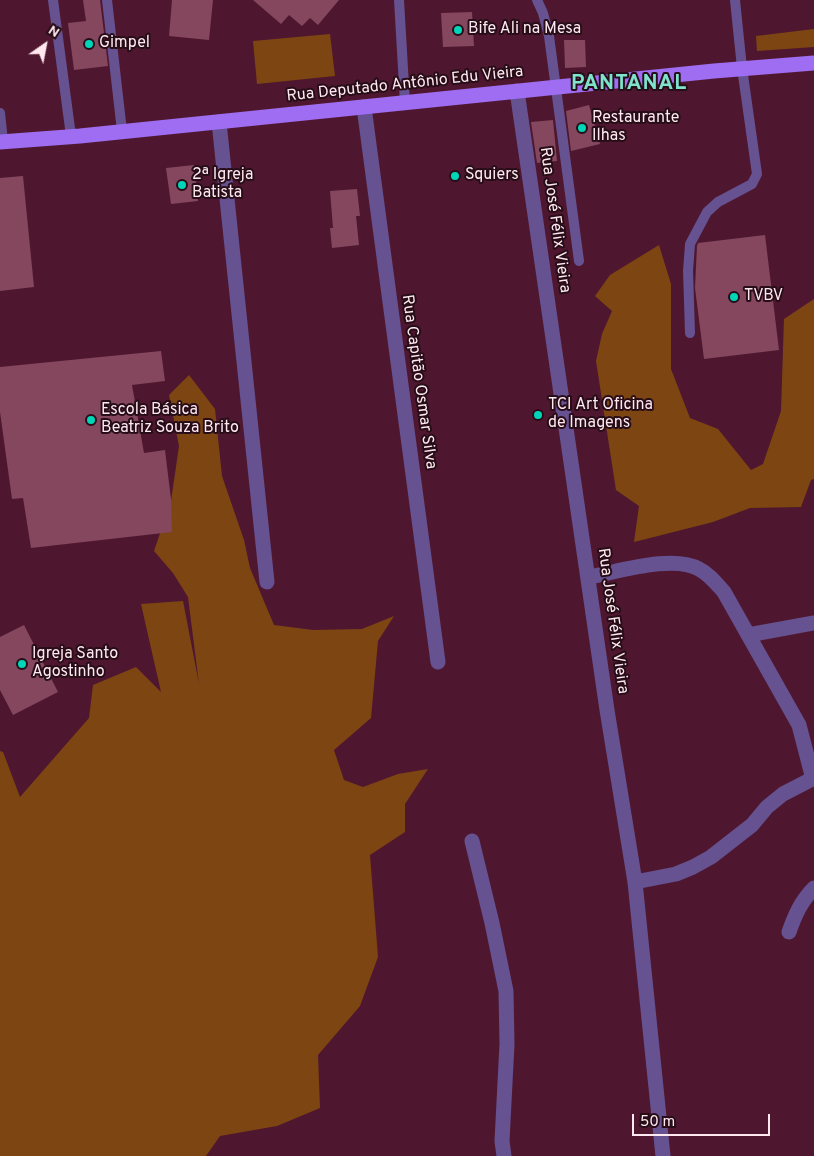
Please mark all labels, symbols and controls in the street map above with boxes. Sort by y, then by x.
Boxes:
north arrow [20,20,70,70]
place label: Bife Ali na Mesa [468,20,581,40]
text: N [45,22,62,42]
marker: Bife Ali na Mesa [452,24,464,36]
place label: Gimpel [99,34,150,54]
marker: Gimpel [83,38,95,50]
street label: Rua Deputado Antônio Edu Vieira [286,63,524,107]
district label: PANTANAL [570,72,688,98]
place label: Restaurante Ilhas [592,109,679,147]
marker: Restaurante Ilhas [576,122,588,134]
street label: Rua José Félix Vieira [534,146,574,294]
place label: 2ª Igreja Batista [192,166,253,204]
place label: Squiers [465,166,519,186]
marker: Squiers [449,170,461,182]
marker: 2ª Igreja Batista [176,179,188,191]
place label: TVBV [744,287,783,307]
marker: TVBV [728,291,740,303]
street label: Rua Capitão Osmar Silva [396,294,440,470]
place label: TCI Art Oficina de Imagens [548,396,653,434]
place label: Escola Básica Beatriz Souza Brito [101,401,239,439]
marker: TCI Art Oficina de Imagens [532,409,544,421]
marker: Escola Básica Beatriz Souza Brito [85,414,97,426]
street label: Rua José Félix Vieira [592,547,632,695]
place label: Igreja Santo Agostinho [32,645,118,683]
marker: Igreja Santo Agostinho [16,658,28,670]
scale bar [634,1104,772,1136]
text: 50 m [640,1113,675,1132]

